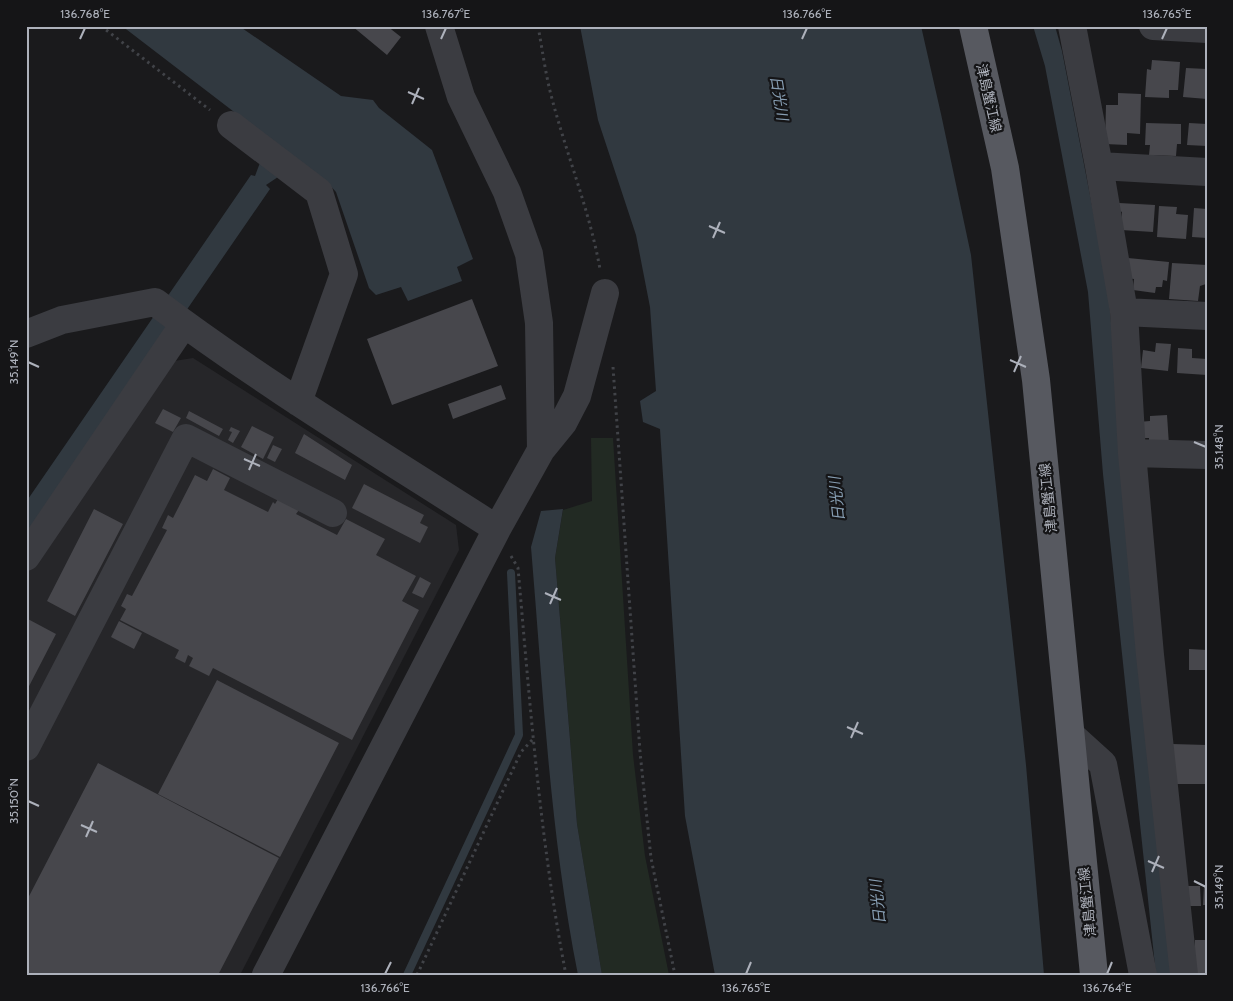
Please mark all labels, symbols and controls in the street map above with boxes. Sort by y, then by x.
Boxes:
text: 136.768°E [60,6,110,21]
text: 136.767°E [422,6,471,21]
text: 136.766°E [782,6,832,21]
text: 136.765°E [1143,6,1192,21]
street label: 津島蟹江線 [972,62,1006,134]
water label: 日光川 [767,74,792,124]
text: 35.149°N [6,340,21,384]
text: 35.148°N [1211,424,1226,470]
street label: 津島蟹江線 [1035,462,1061,534]
water label: 日光川 [825,474,848,522]
text: 35.150°N [6,778,21,824]
text: 35.149°N [1211,865,1226,909]
street label: 津島蟹江線 [1074,866,1100,938]
water label: 日光川 [866,877,889,925]
text: 136.766°E [360,980,410,995]
text: 136.765°E [722,980,771,995]
text: 136.764°E [1082,980,1132,995]

